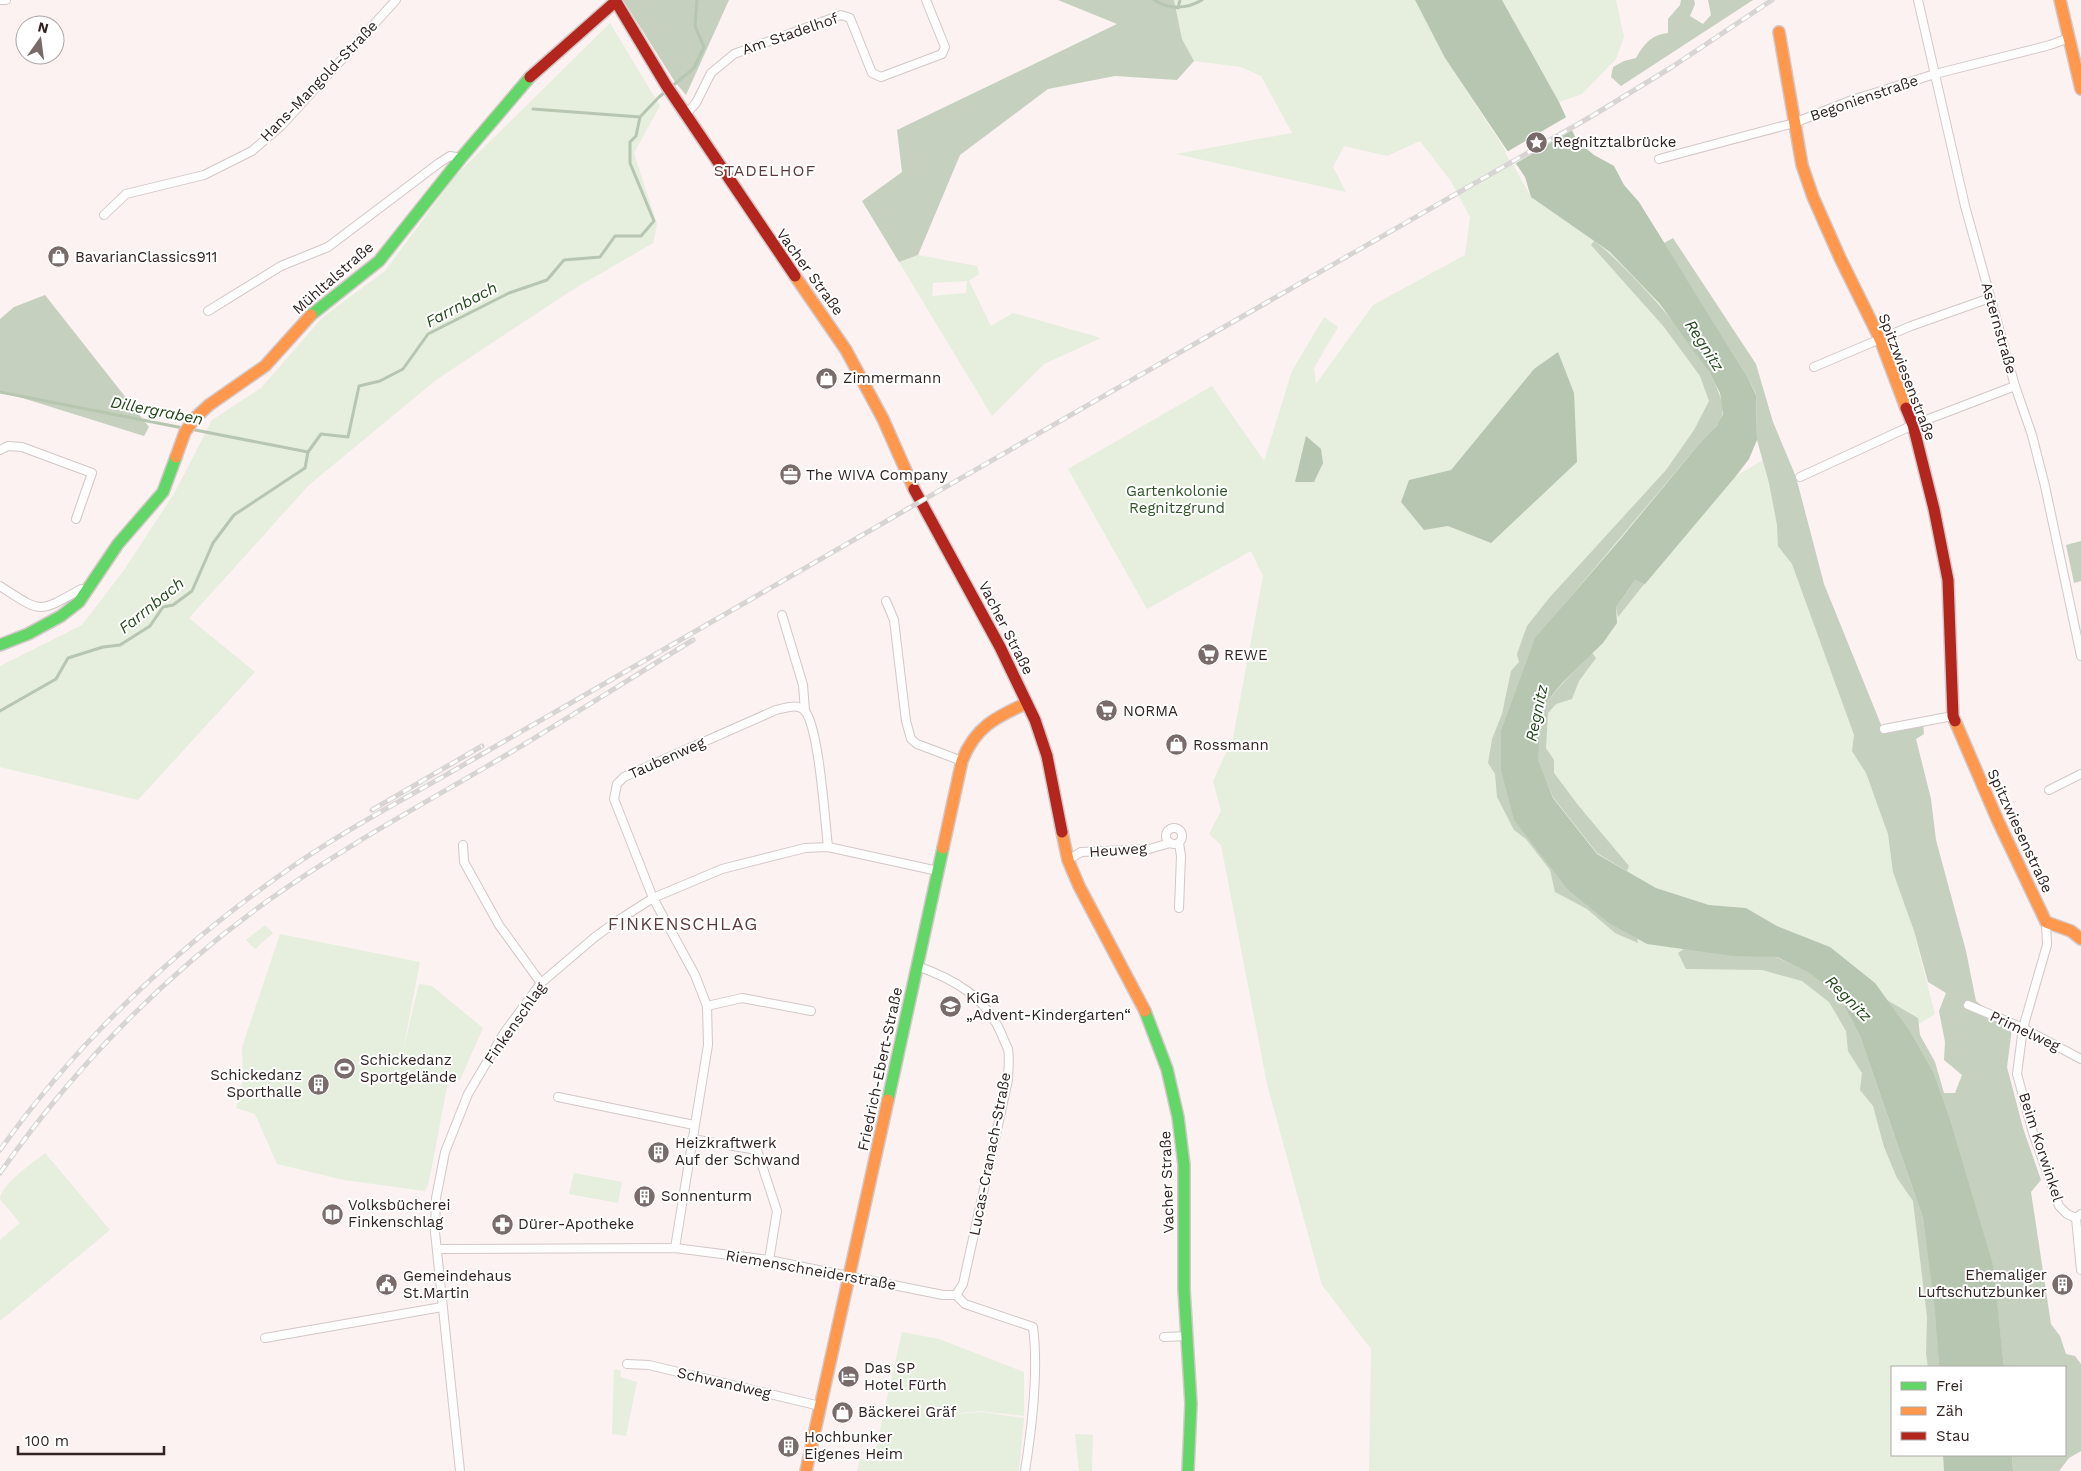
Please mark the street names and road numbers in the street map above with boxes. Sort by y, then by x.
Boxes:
street label: Am Stadelhof [740,9,840,59]
street label: Hans-Mangold-Straße [257,17,381,145]
street label: Begonienstraße [1808,71,1920,125]
street label: Vacher Straße [773,225,847,319]
street label: Mühltalstraße [289,238,377,318]
street label: Asternstraße [1977,280,2021,376]
street label: Spitzwiesenstraße [1874,311,1940,443]
street label: Vacher Straße [975,578,1037,678]
street label: Taubenweg [626,733,708,783]
street label: Spitzwiesenstraße [1983,766,2057,896]
street label: Heuweg [1089,839,1147,861]
street label: Finkenschlag [480,979,550,1067]
street label: Friedrich-Ebert-Straße [854,985,906,1153]
street label: Primelweg [1987,1007,2063,1055]
street label: Lucas-Cranach-Straße [965,1071,1015,1237]
street label: Beim Korwinkel [2015,1090,2067,1204]
street label: Vacher Straße [1156,1130,1178,1234]
street label: Riemenschneiderstraße [724,1246,898,1294]
street label: Schwandweg [675,1363,773,1403]

